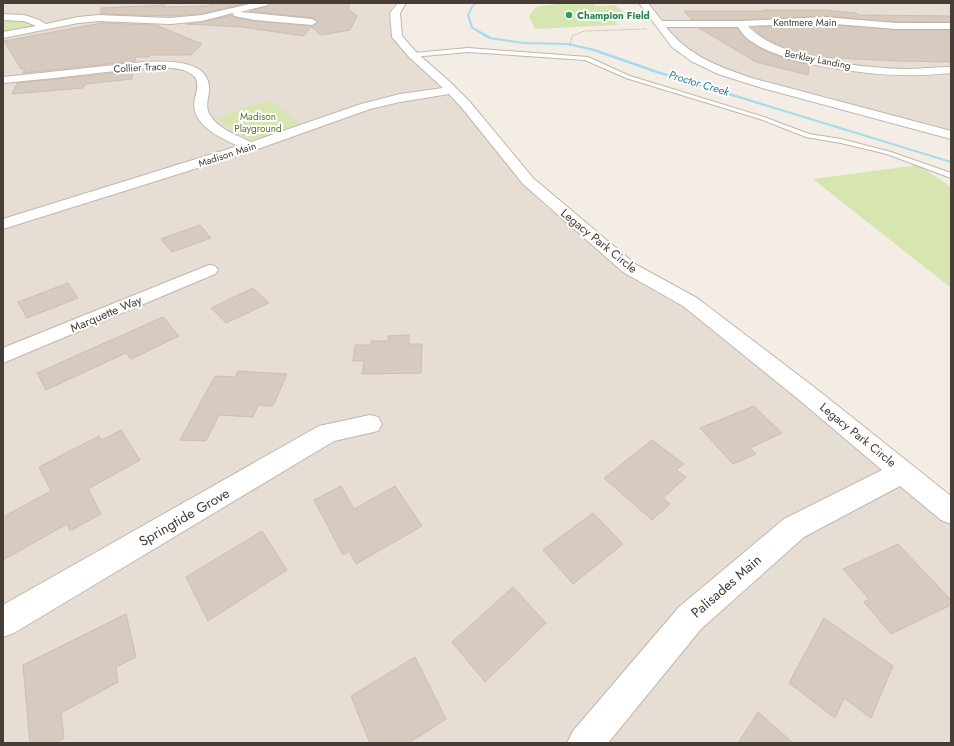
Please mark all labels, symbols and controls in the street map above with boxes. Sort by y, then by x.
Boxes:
place label: Champion Field [577,8,650,23]
marker: Champion Field [564,10,574,20]
street label: Kentmere Main [773,15,837,30]
street label: Berkley Landing [784,46,852,73]
street label: Collier Trace [113,59,167,76]
water label: Proctor Creek [667,66,732,100]
park label: Madison Playground [234,109,282,136]
street label: Madison Main [196,138,258,171]
street label: Legacy Park Circle [557,205,641,277]
street label: Marquette Way [68,291,145,337]
street label: Legacy Park Circle [816,399,900,471]
street label: Springtide Grove [135,483,233,551]
street label: Palisades Main [686,550,766,622]

